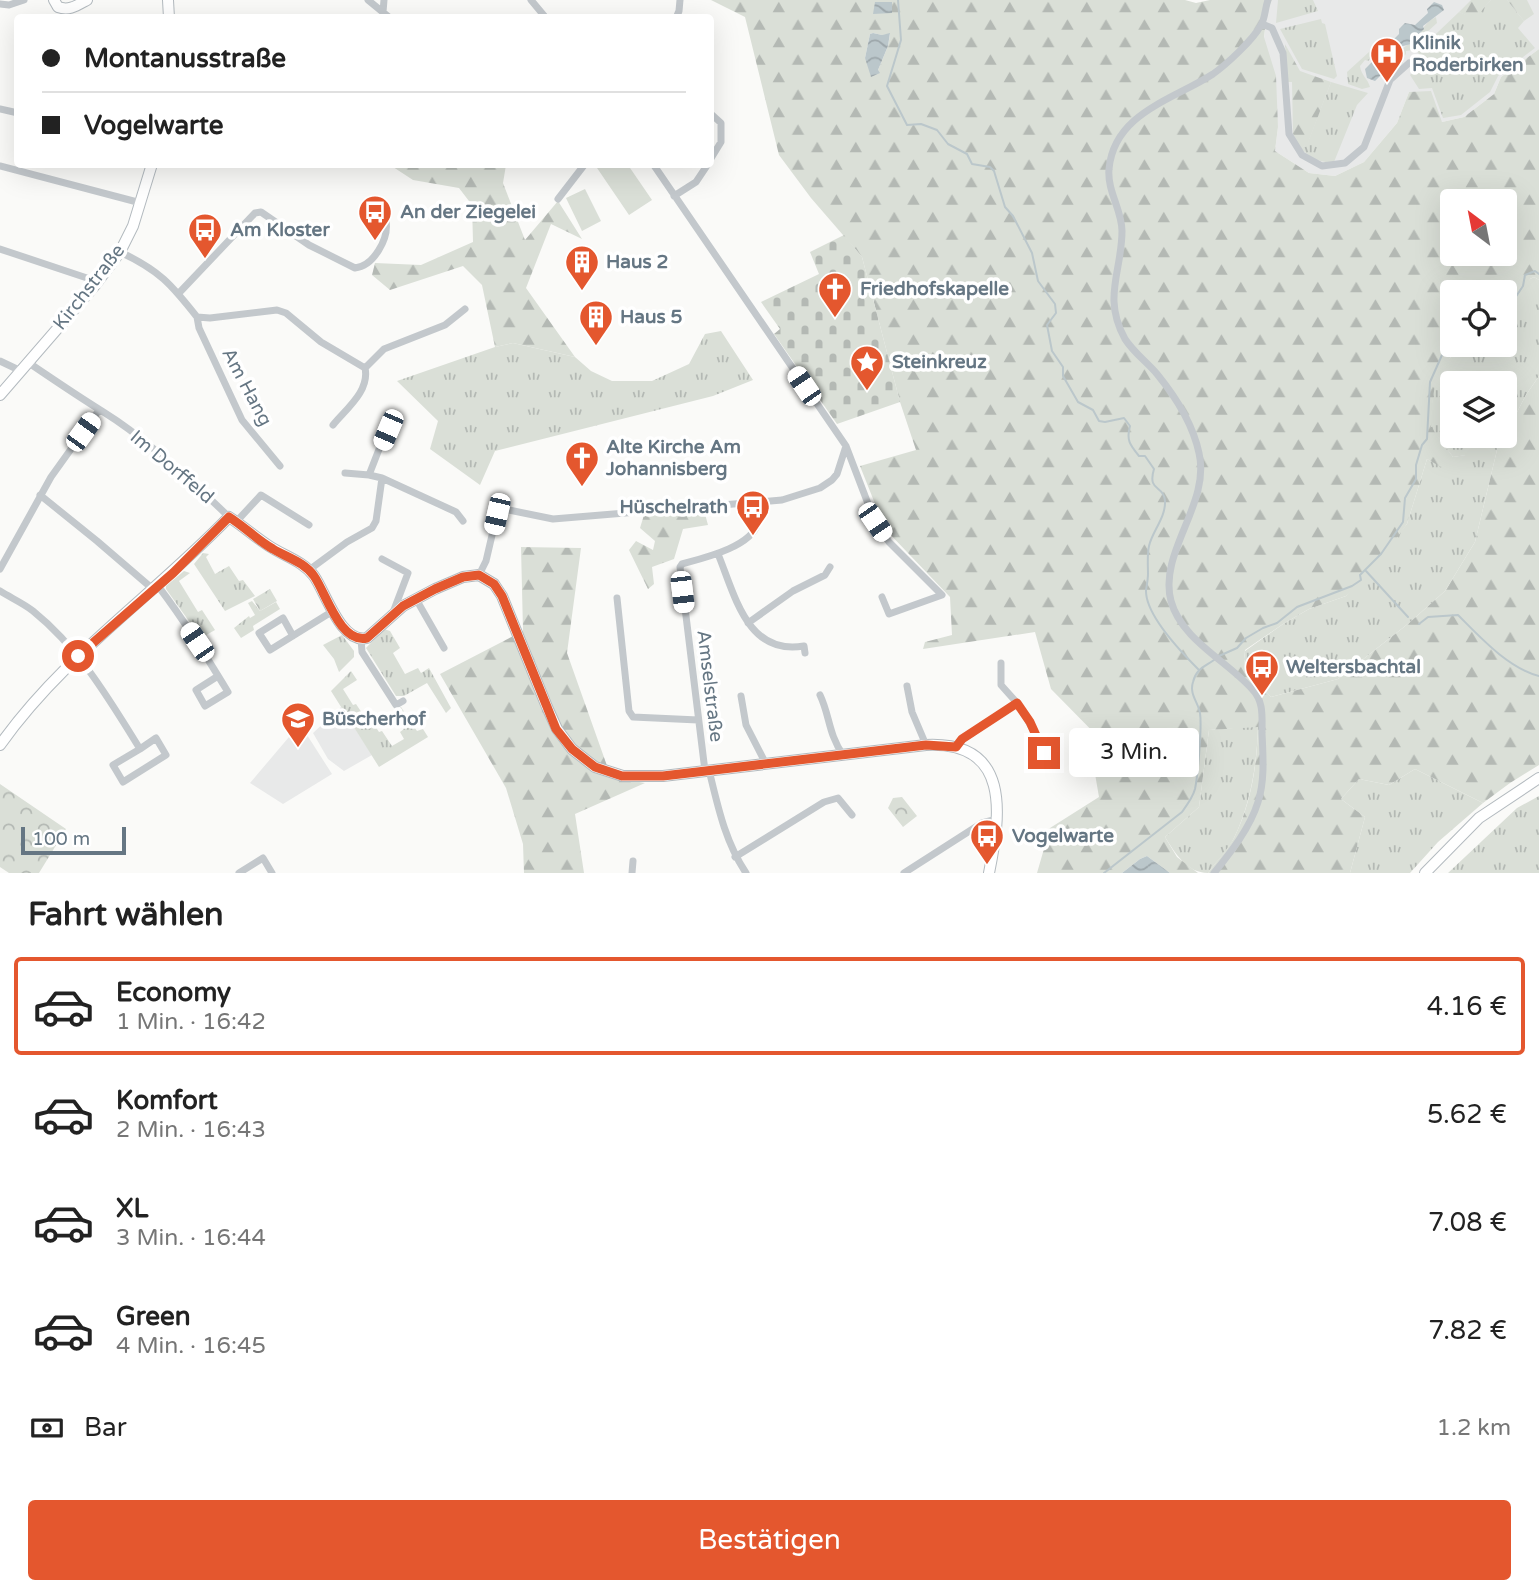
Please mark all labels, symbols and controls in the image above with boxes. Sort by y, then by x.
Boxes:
place label: Klinik Roderbirken [1412,32,1524,76]
hospital icon: Klinik Roderbirken [1368,35,1406,84]
text: Montanusstraße [84,43,286,74]
text: Vogelwarte [84,110,224,141]
north arrow [1440,189,1517,266]
map controls [1440,189,1517,448]
bus stop icon: An der Ziegelei [356,193,394,242]
place label: An der Ziegelei [400,201,536,224]
bus stop icon: Am Kloster [186,211,224,260]
place label: Am Kloster [230,219,330,241]
street label: Kirchstraße [49,240,129,334]
building icon: Haus 2 [563,243,601,292]
place label: Haus 2 [606,251,669,273]
church icon: Friedhofskapelle [816,270,854,319]
place label: Friedhofskapelle [860,278,1009,301]
button: locate [1440,280,1517,357]
building icon: Haus 5 [577,298,615,347]
place label: Haus 5 [620,306,683,328]
place icon: Steinkreuz [848,343,886,392]
street label: Am Hang [217,344,277,430]
place label: Steinkreuz [892,351,987,373]
car [784,363,825,409]
button: layers [1440,371,1517,448]
car [371,407,406,453]
car [63,409,104,455]
street label: Im Dorffeld [126,426,218,508]
place label: Alte Kirche Am Johannisberg [605,436,741,481]
church icon: Alte Kirche Am Johannisberg [563,439,601,488]
bus stop icon: Hüschelrath [734,488,772,537]
car [483,491,512,537]
place label: Hüschelrath [619,496,728,518]
car [855,499,896,545]
car [670,570,695,614]
car [177,619,218,665]
street label: Amselstraße [692,629,728,743]
route start [62,640,94,672]
bus stop icon: Weltersbachtal [1243,648,1281,697]
place label: Weltersbachtal [1286,656,1421,678]
school or university icon: Büscherhof [279,700,317,749]
place label: Büscherhof [322,708,426,730]
callout: 3 Min. [1068,728,1198,778]
route end [1028,737,1060,769]
text: 3 Min. [1100,738,1168,766]
bus stop icon: Vogelwarte [968,817,1006,866]
scale bar [21,824,126,856]
place label: Vogelwarte [1012,825,1114,848]
text: 100 m [32,828,90,850]
text: Fahrt wählen [28,896,224,934]
icon: car [32,975,95,1038]
text: Economy [116,977,231,1008]
text: 4.16 € [1427,991,1507,1022]
text: 1 Min. · 16:42 [116,1008,266,1036]
icon: car [32,1083,95,1146]
text: Komfort [116,1085,218,1116]
text: 5.62 € [1427,1099,1507,1130]
text: 2 Min. · 16:43 [116,1116,266,1144]
icon: car [32,1191,95,1254]
text: XL [116,1193,148,1224]
text: 7.08 € [1428,1207,1507,1238]
text: 3 Min. · 16:44 [116,1224,266,1252]
icon: car [32,1299,95,1362]
text: Green [116,1301,191,1332]
text: 7.82 € [1428,1315,1507,1346]
text: 4 Min. · 16:45 [116,1332,266,1360]
icon: cash [28,1409,66,1447]
text: Bar [84,1412,127,1443]
text: 1.2 km [1437,1414,1511,1442]
button: Bestätigen [28,1500,1511,1580]

